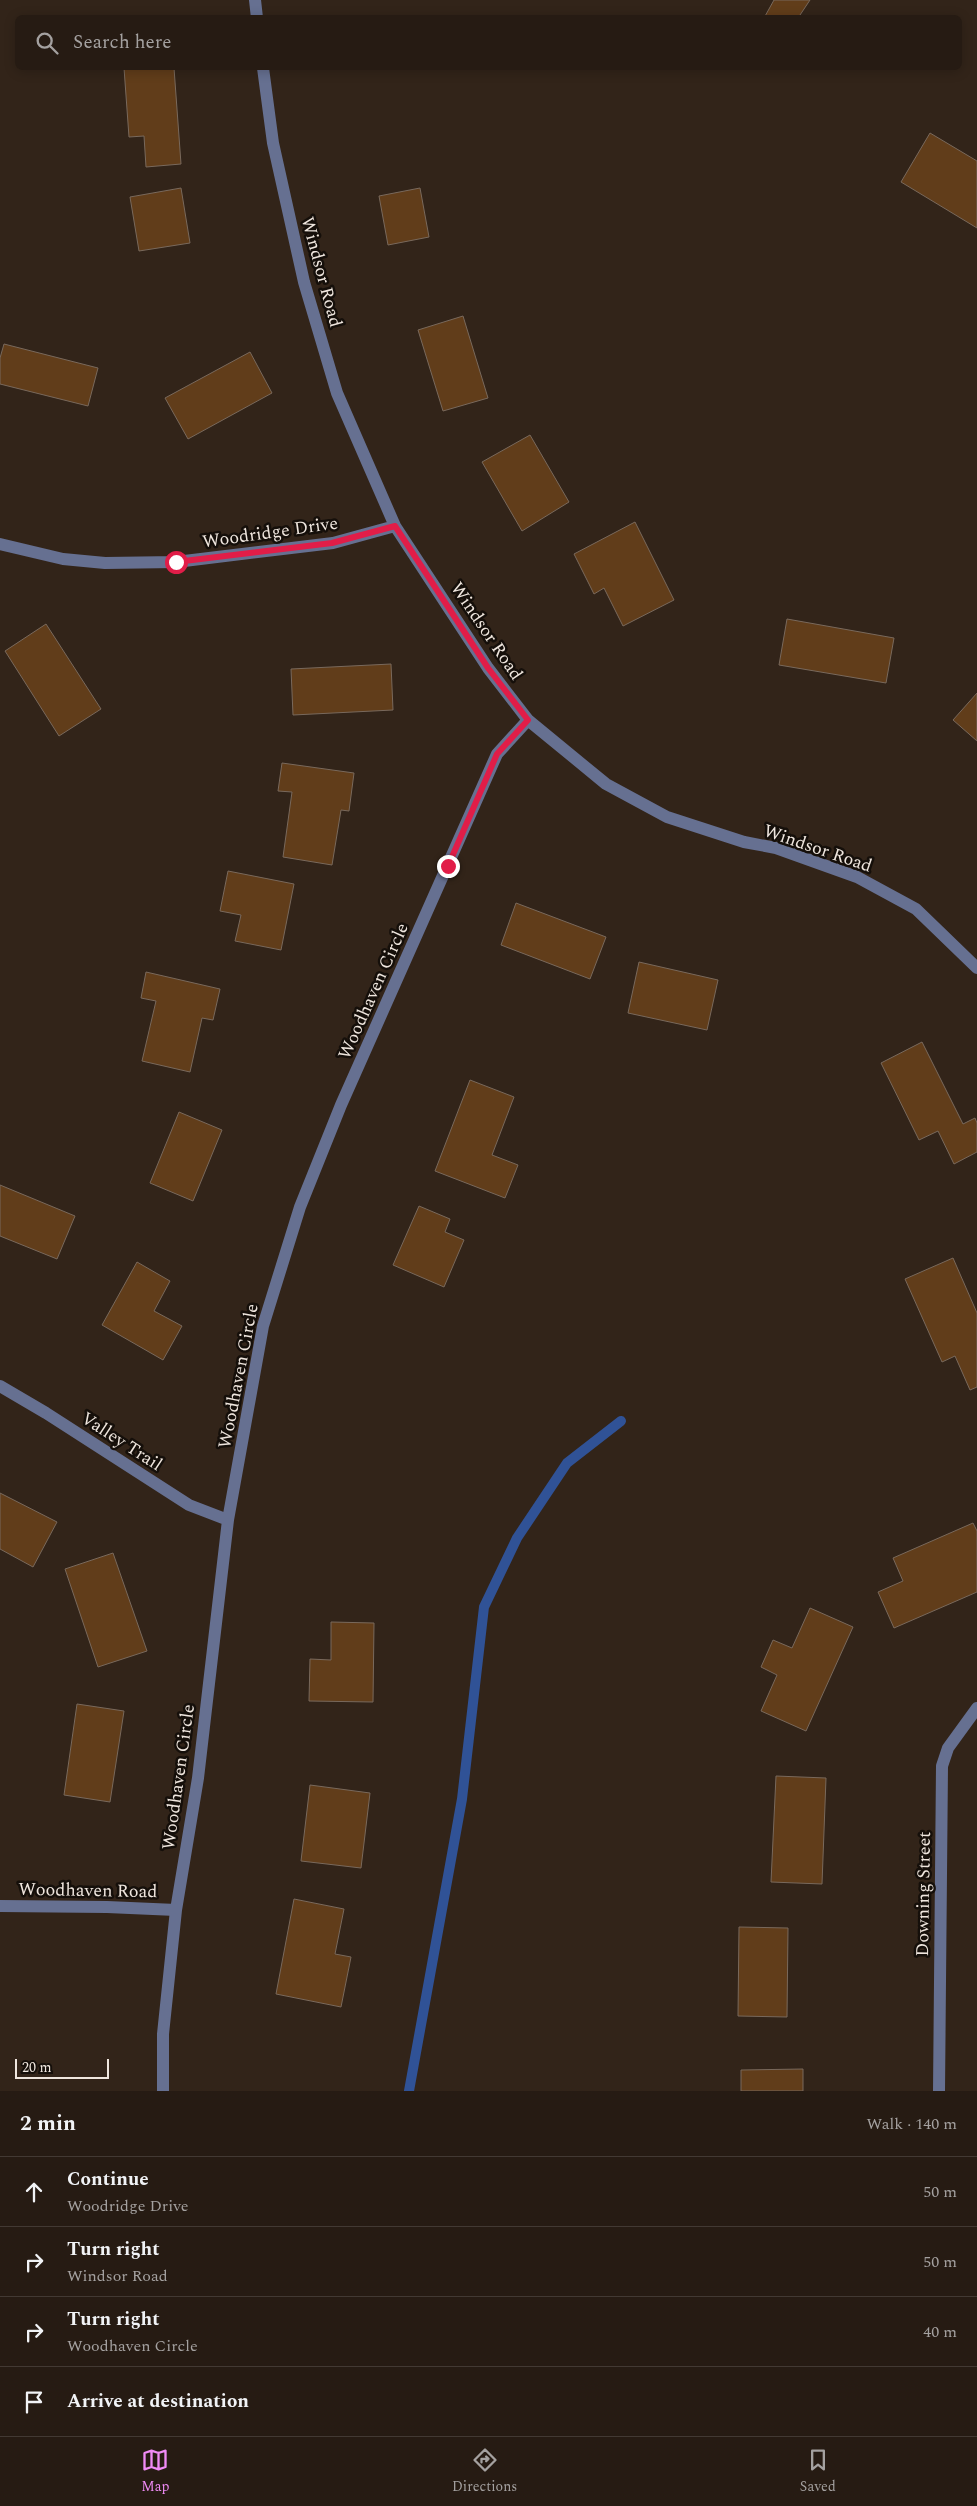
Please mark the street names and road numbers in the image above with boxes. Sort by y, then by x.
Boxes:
street label: Windsor Road [294,214,349,330]
street label: Woodridge Drive [200,510,340,555]
street label: Windsor Road [444,577,529,686]
street label: Windsor Road [760,817,876,880]
street label: Woodhaven Circle [331,919,416,1064]
street label: Woodhaven Circle [211,1301,266,1451]
street label: Valley Trail [76,1405,168,1478]
street label: Woodhaven Circle [155,1702,202,1852]
street label: Downing Street [909,1831,938,1957]
street label: Woodhaven Road [18,1876,158,1905]

